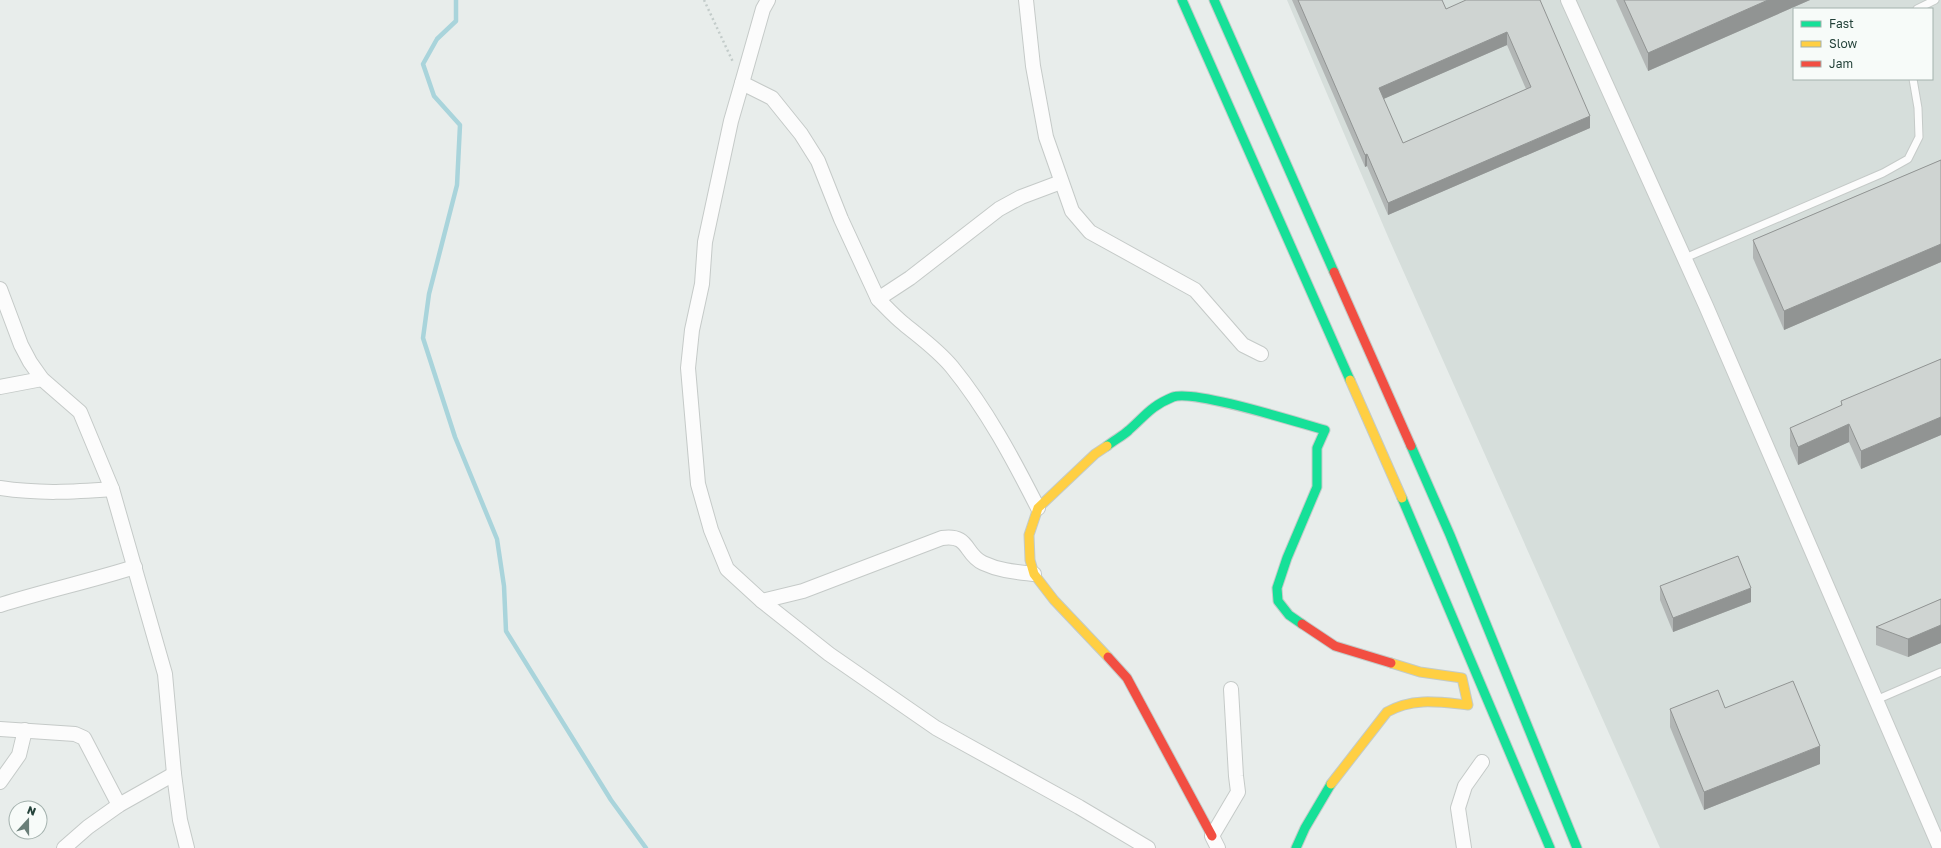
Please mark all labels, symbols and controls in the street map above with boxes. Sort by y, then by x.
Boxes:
legend [1793,8,1933,80]
text: Fast [1829,16,1854,31]
text: Slow [1829,36,1857,51]
text: Jam [1829,56,1853,71]
north arrow [8,800,48,840]
text: N [26,803,38,818]

